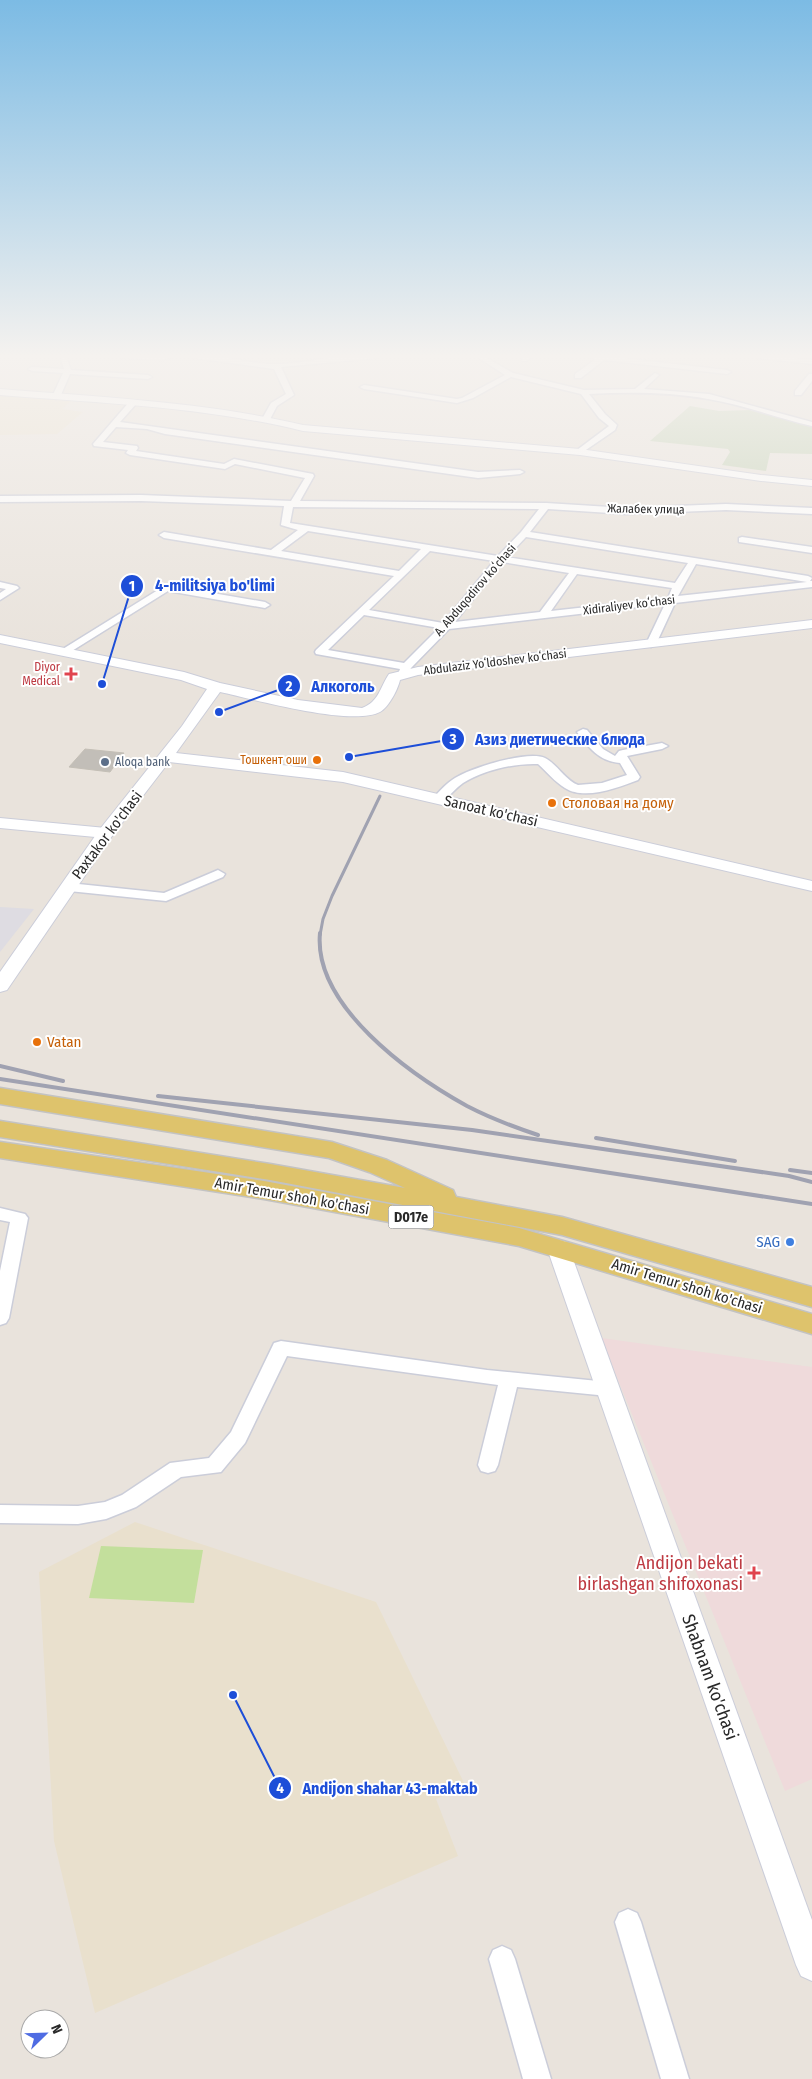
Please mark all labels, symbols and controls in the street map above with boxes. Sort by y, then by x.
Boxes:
street label: Жалабек улица [607,501,685,517]
street label: A. Abduqodirov koʻchasi [431,541,519,639]
callout: 4-militsiya bo'limi [120,570,285,601]
text: 4-militsiya bo'limi [155,576,275,595]
text: 1 [129,577,135,595]
street label: Xidiraliyev koʻchasi [582,591,676,618]
street label: Abdulaziz Yoʻldoshev koʻchasi [422,645,567,678]
place label: Diyor Medical [22,660,61,688]
marker: Diyor Medical [64,667,78,681]
callout: Алкоголь [276,671,385,702]
text: 2 [285,677,293,695]
text: Алкоголь [310,677,375,696]
callout: Азиз диетические блюда [440,724,655,755]
text: 3 [448,730,457,748]
text: Азиз диетические блюда [474,730,645,749]
place label: Тошкент оши [240,753,307,767]
marker: Тошкент оши [311,754,323,766]
place label: Aloqa bank [115,755,170,769]
marker: Aloqa bank [99,756,111,768]
street label: Paxtakor ko'chasi [68,787,146,883]
street label: Sanoat ko'chasi [442,791,540,831]
place label: Столовая на дому [562,794,674,812]
marker: Столовая на дому [546,797,558,809]
place label: Vatan [47,1033,81,1051]
marker: Vatan [31,1036,43,1048]
street label: Amir Temur shoh ko'chasi [213,1174,371,1218]
road number: D017e [388,1206,434,1228]
place label: SAG [756,1233,780,1251]
marker: SAG [784,1236,796,1248]
street label: Amir Temur shoh ko'chasi [610,1255,764,1317]
place label: Аndijon bekati birlashgan shifoxonasi [577,1552,743,1595]
marker: Аndijon bekati birlashgan shifoxonasi [747,1566,761,1580]
street label: Shabnam ko'chasi [677,1611,743,1743]
callout: Andijon shahar 43-maktab [267,1773,487,1804]
text: 4 [276,1779,284,1797]
text: Andijon shahar 43-maktab [301,1779,478,1798]
north arrow [20,2009,70,2059]
text: N [47,2022,66,2036]

